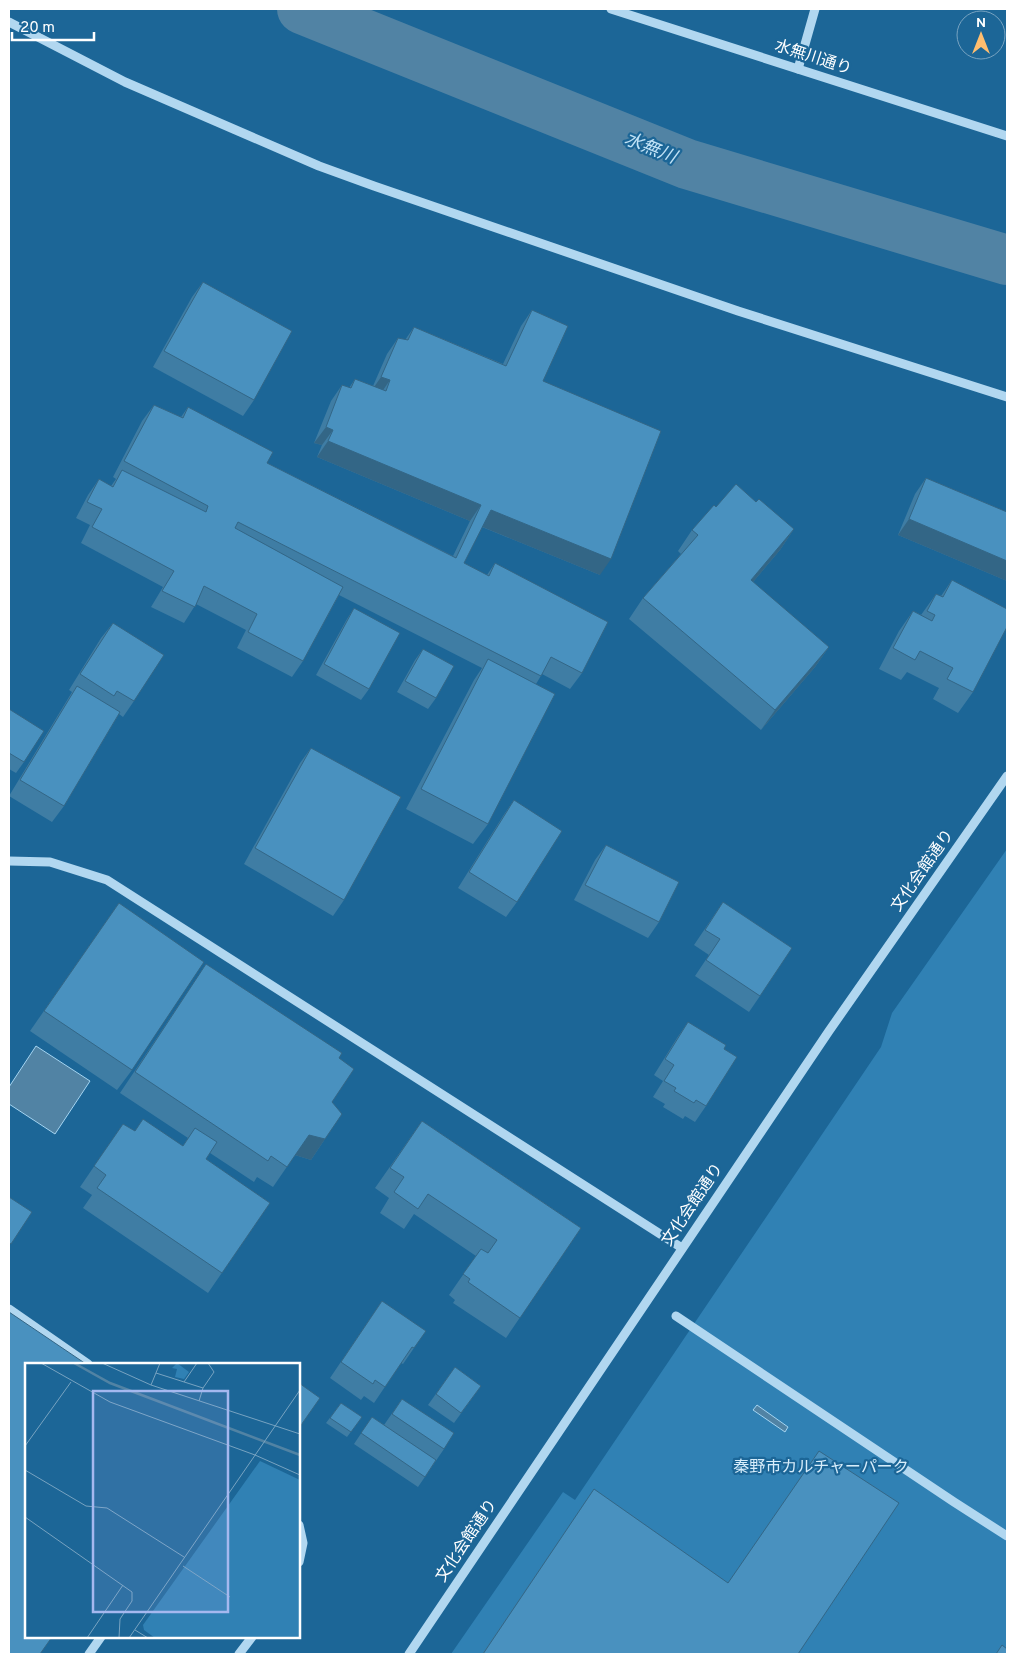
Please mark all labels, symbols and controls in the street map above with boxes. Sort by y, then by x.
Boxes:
scale bar [12,10,95,42]
north arrow [956,10,1006,60]
text: N [976,15,986,32]
text: 20 m [20,19,55,38]
street label: 水無川通り [772,36,854,80]
water label: 水無川 [621,128,681,171]
street label: 文化会館通り [887,826,959,916]
street label: 文化会館通り [658,1160,728,1250]
inset map [25,1363,300,1638]
park label: 秦野市カルチャーパーク [733,1458,909,1478]
street label: 文化会館通り [432,1496,502,1586]

